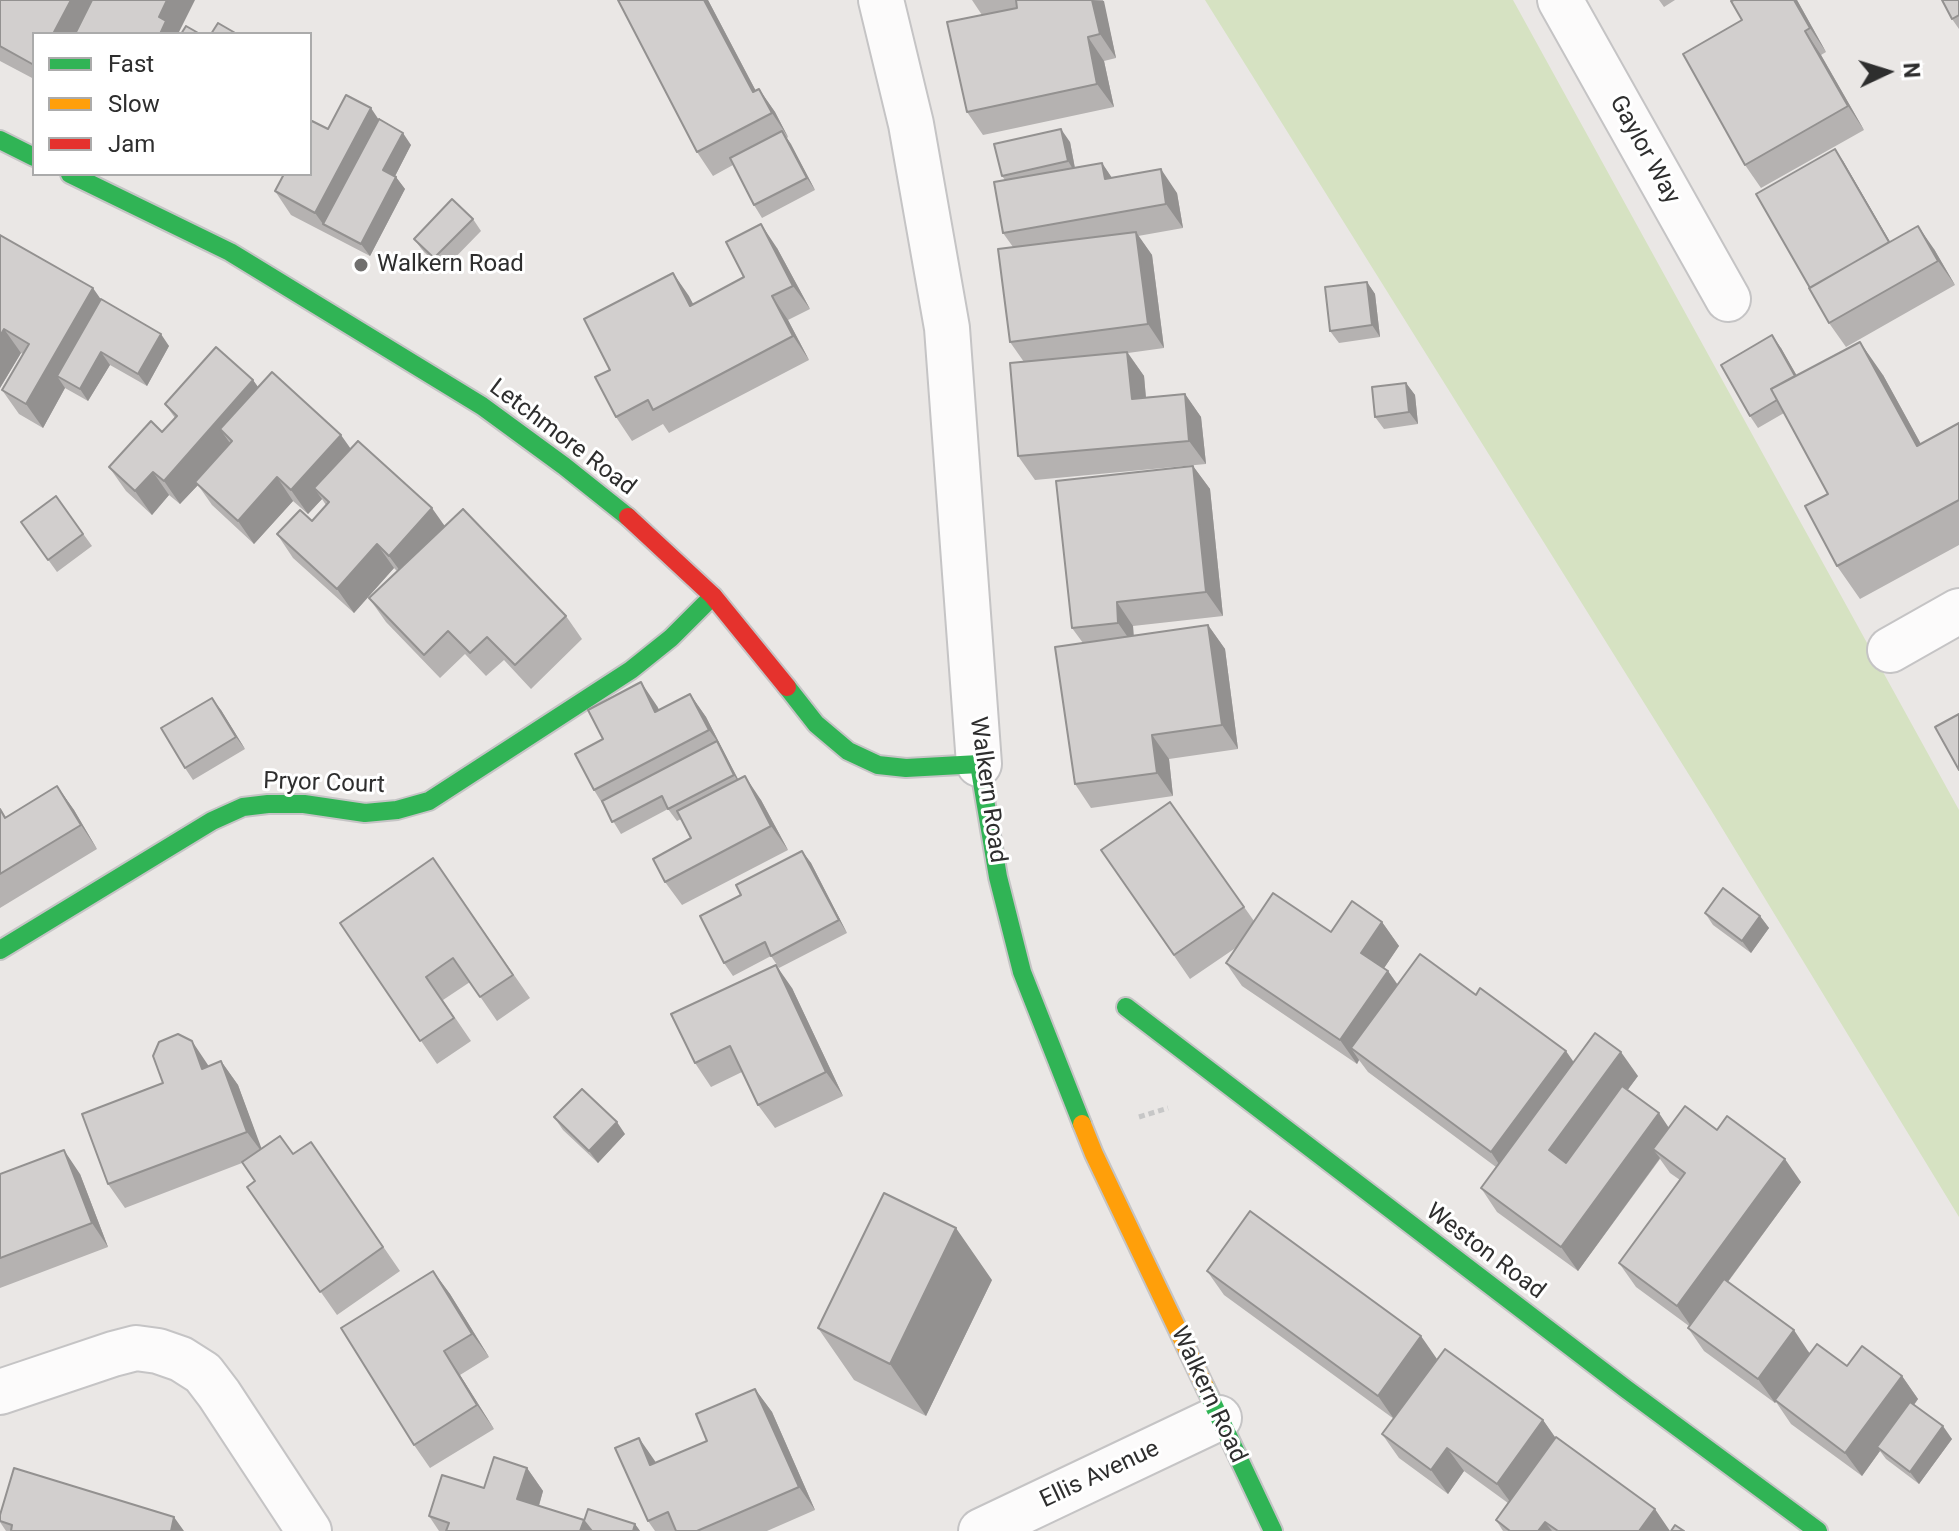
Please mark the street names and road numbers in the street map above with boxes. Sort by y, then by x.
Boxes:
street label: Gaylor Way [1602,91,1686,209]
street label: Letchmore Road [483,374,641,502]
street label: Walkern Road [963,715,1011,865]
street label: Pryor Court [263,767,385,801]
street label: Weston Road [1420,1198,1550,1306]
street label: Walkern Road [1164,1322,1252,1468]
street label: Ellis Avenue [1036,1435,1164,1515]

